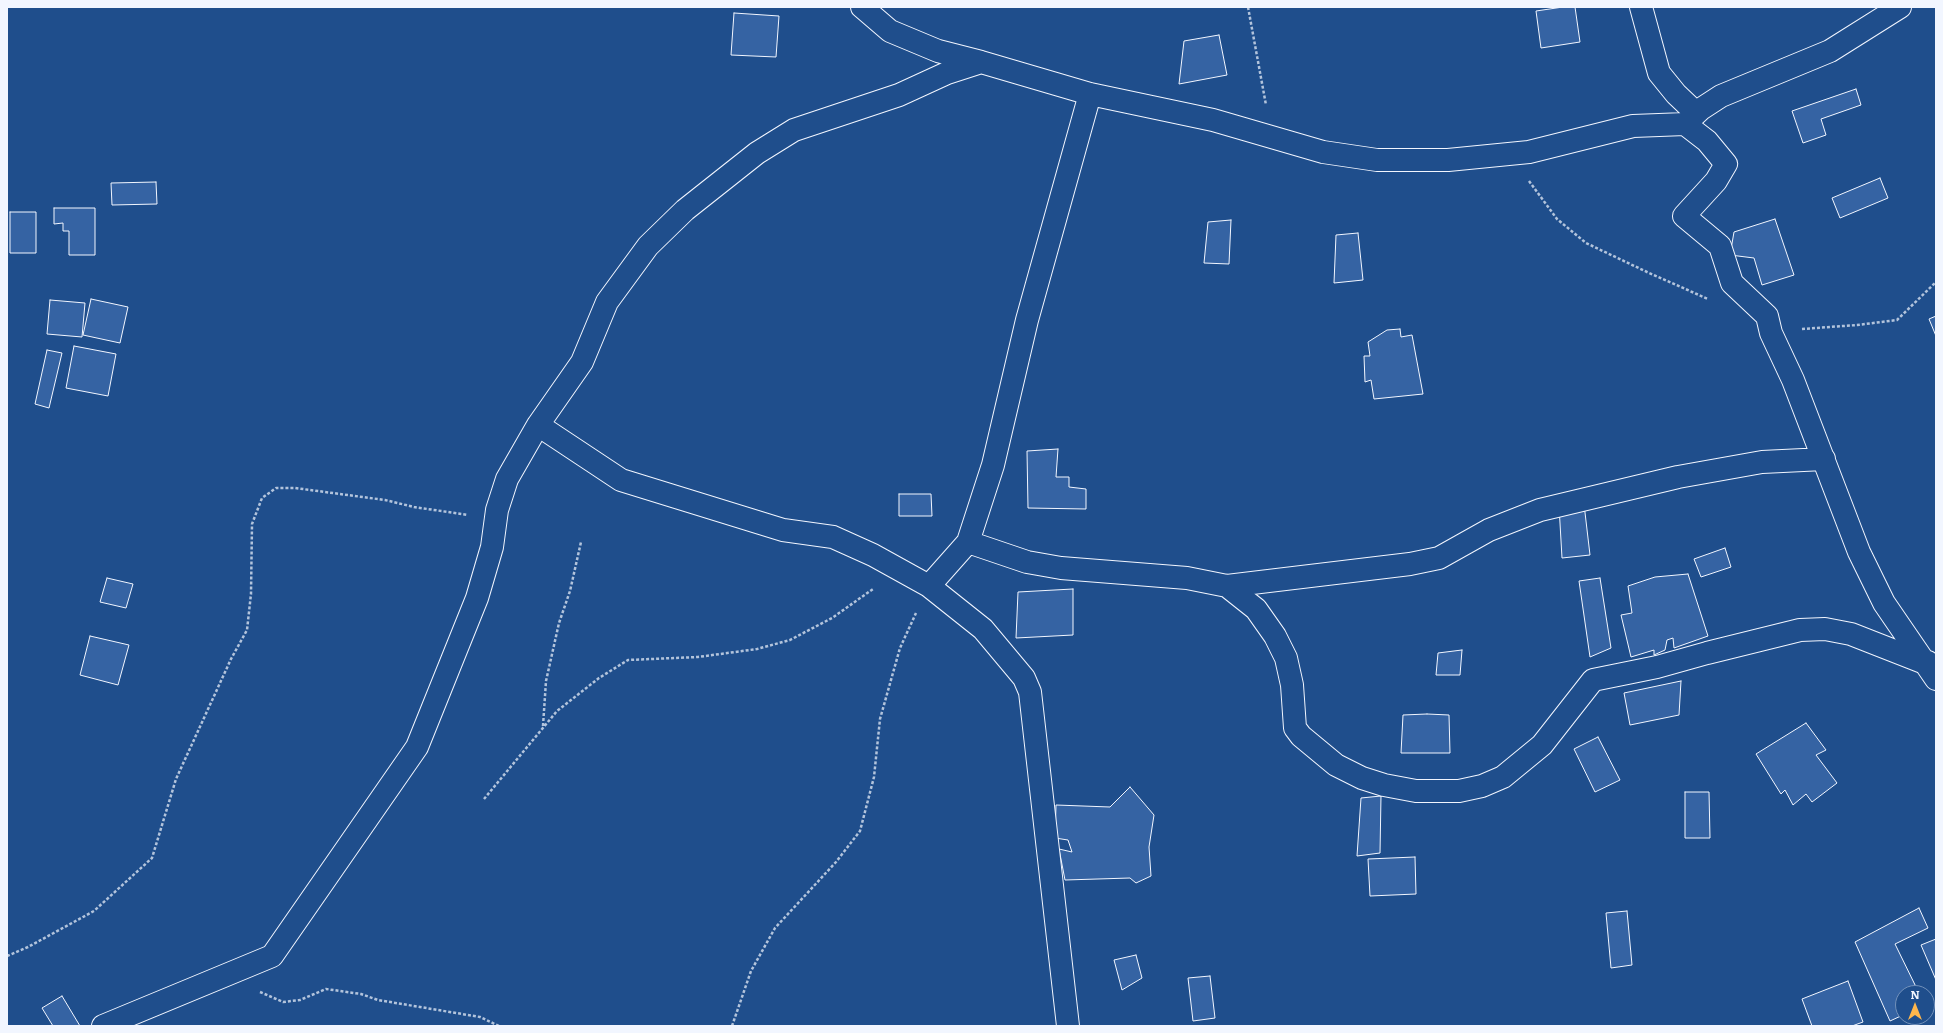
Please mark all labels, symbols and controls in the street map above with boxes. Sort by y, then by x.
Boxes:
north arrow [1895,985,1935,1025]
text: N [1910,986,1920,1002]

